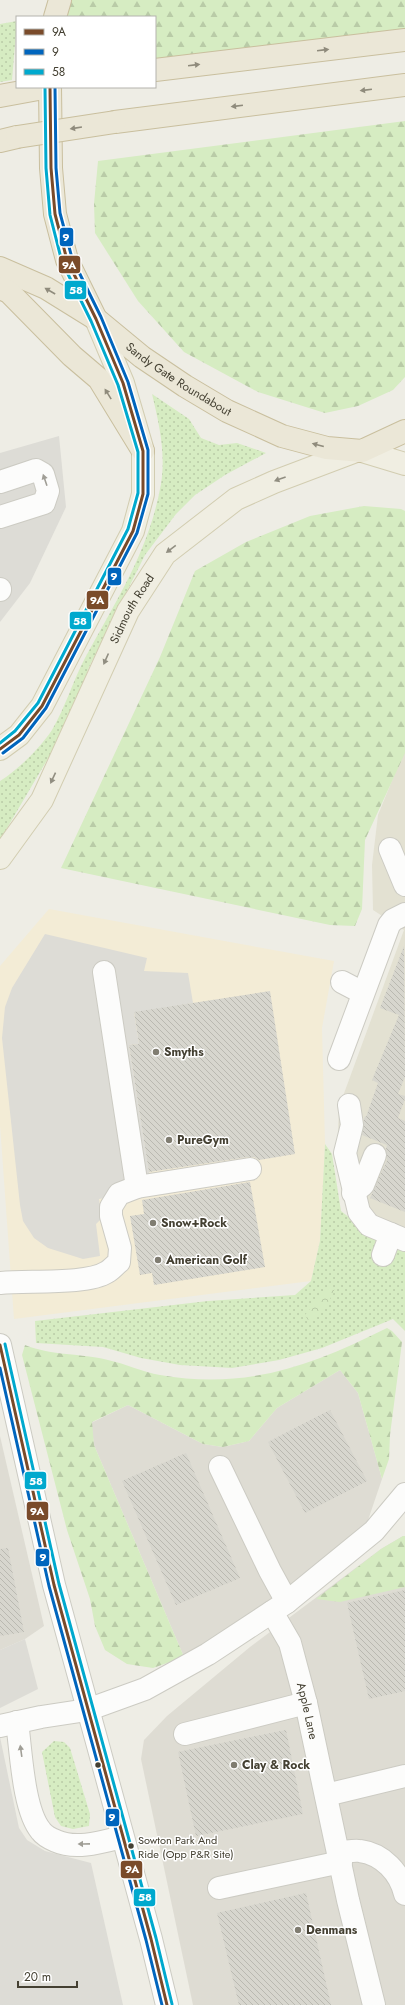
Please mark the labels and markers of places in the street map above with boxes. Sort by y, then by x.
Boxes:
place label: Smyths [164,1043,204,1061]
marker: Smyths [151,1047,161,1057]
place label: PureGym [177,1131,229,1149]
marker: PureGym [164,1135,174,1145]
place label: Snow+Rock [161,1214,227,1232]
marker: Snow+Rock [148,1218,158,1228]
place label: American Golf [165,1251,248,1269]
marker: American Golf [153,1255,163,1265]
place label: Clay & Rock [242,1756,310,1774]
unlabelled marker [93,1760,103,1770]
marker: Clay & Rock [229,1760,239,1770]
place label: Sowton Park And Ride (Opp P&R Site) [138,1832,234,1862]
marker: Sowton Park And Ride (Opp P&R Site) [126,1841,136,1851]
place label: Denmans [306,1921,358,1939]
marker: Denmans [293,1925,303,1935]

